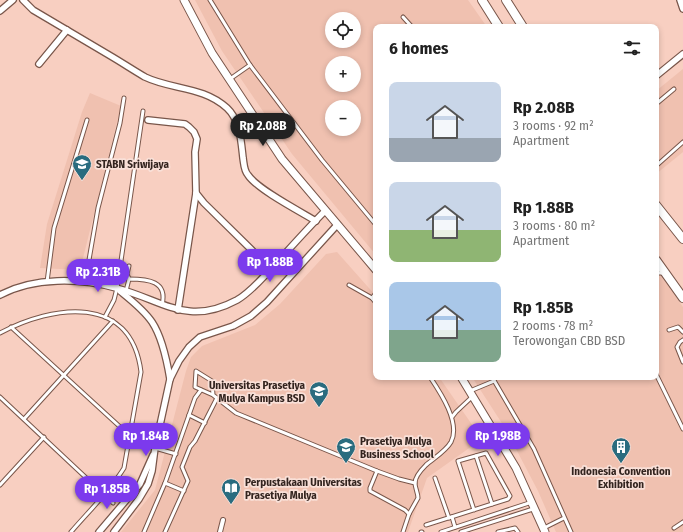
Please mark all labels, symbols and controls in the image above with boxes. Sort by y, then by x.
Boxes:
map controls [325,12,361,136]
button: locate [325,12,361,48]
icon: filters [621,37,643,59]
text: 6 homes [389,38,448,59]
button: + [325,56,361,92]
text: Rp 2.08B [513,97,575,118]
icon: home [421,98,469,146]
button: − [325,100,361,136]
pin: Rp 2.08B [222,113,304,147]
text: Rp 2.08B [239,118,287,133]
text: 3 rooms · 92 m² [513,118,594,133]
text: Apartment [513,133,569,148]
school or university icon: STABN Sriwijaya [71,153,93,181]
place label: STABN Sriwijaya [96,158,169,171]
text: Rp 1.88B [513,197,574,218]
icon: home [421,198,469,246]
text: 3 rooms · 80 m² [513,218,595,233]
text: Apartment [513,233,569,248]
pin: Rp 1.88B [229,249,311,283]
text: Rp 1.88B [247,254,293,269]
pin: Rp 2.31B [57,259,139,293]
text: Rp 2.31B [76,264,120,279]
text: Rp 1.85B [513,297,573,318]
icon: home [421,298,469,346]
text: 2 rooms · 78 m² [513,318,593,333]
text: Terowongan CBD BSD [513,333,625,348]
place label: Universitas Prasetiya Mulya Kampus BSD [209,379,306,405]
school or university icon: Universitas Prasetiya Mulya Kampus BSD [308,380,330,408]
pin: Rp 1.84B [105,423,187,457]
pin: Rp 1.98B [457,423,539,457]
text: Rp 1.84B [123,428,169,443]
text: Rp 1.98B [475,428,521,443]
place label: Prasetiya Mulya Business School [360,435,435,461]
school or university icon: Prasetiya Mulya Business School [335,436,357,464]
building icon: Indonesia Convention Exhibition [610,436,632,464]
place label: Indonesia Convention Exhibition [571,465,671,491]
pin: Rp 1.85B [66,476,148,510]
place label: Perpustakaan Universitas Prasetiya Mulya [245,476,362,502]
library icon: Perpustakaan Universitas Prasetiya Mulya [220,477,242,505]
text: Rp 1.85B [84,481,130,496]

